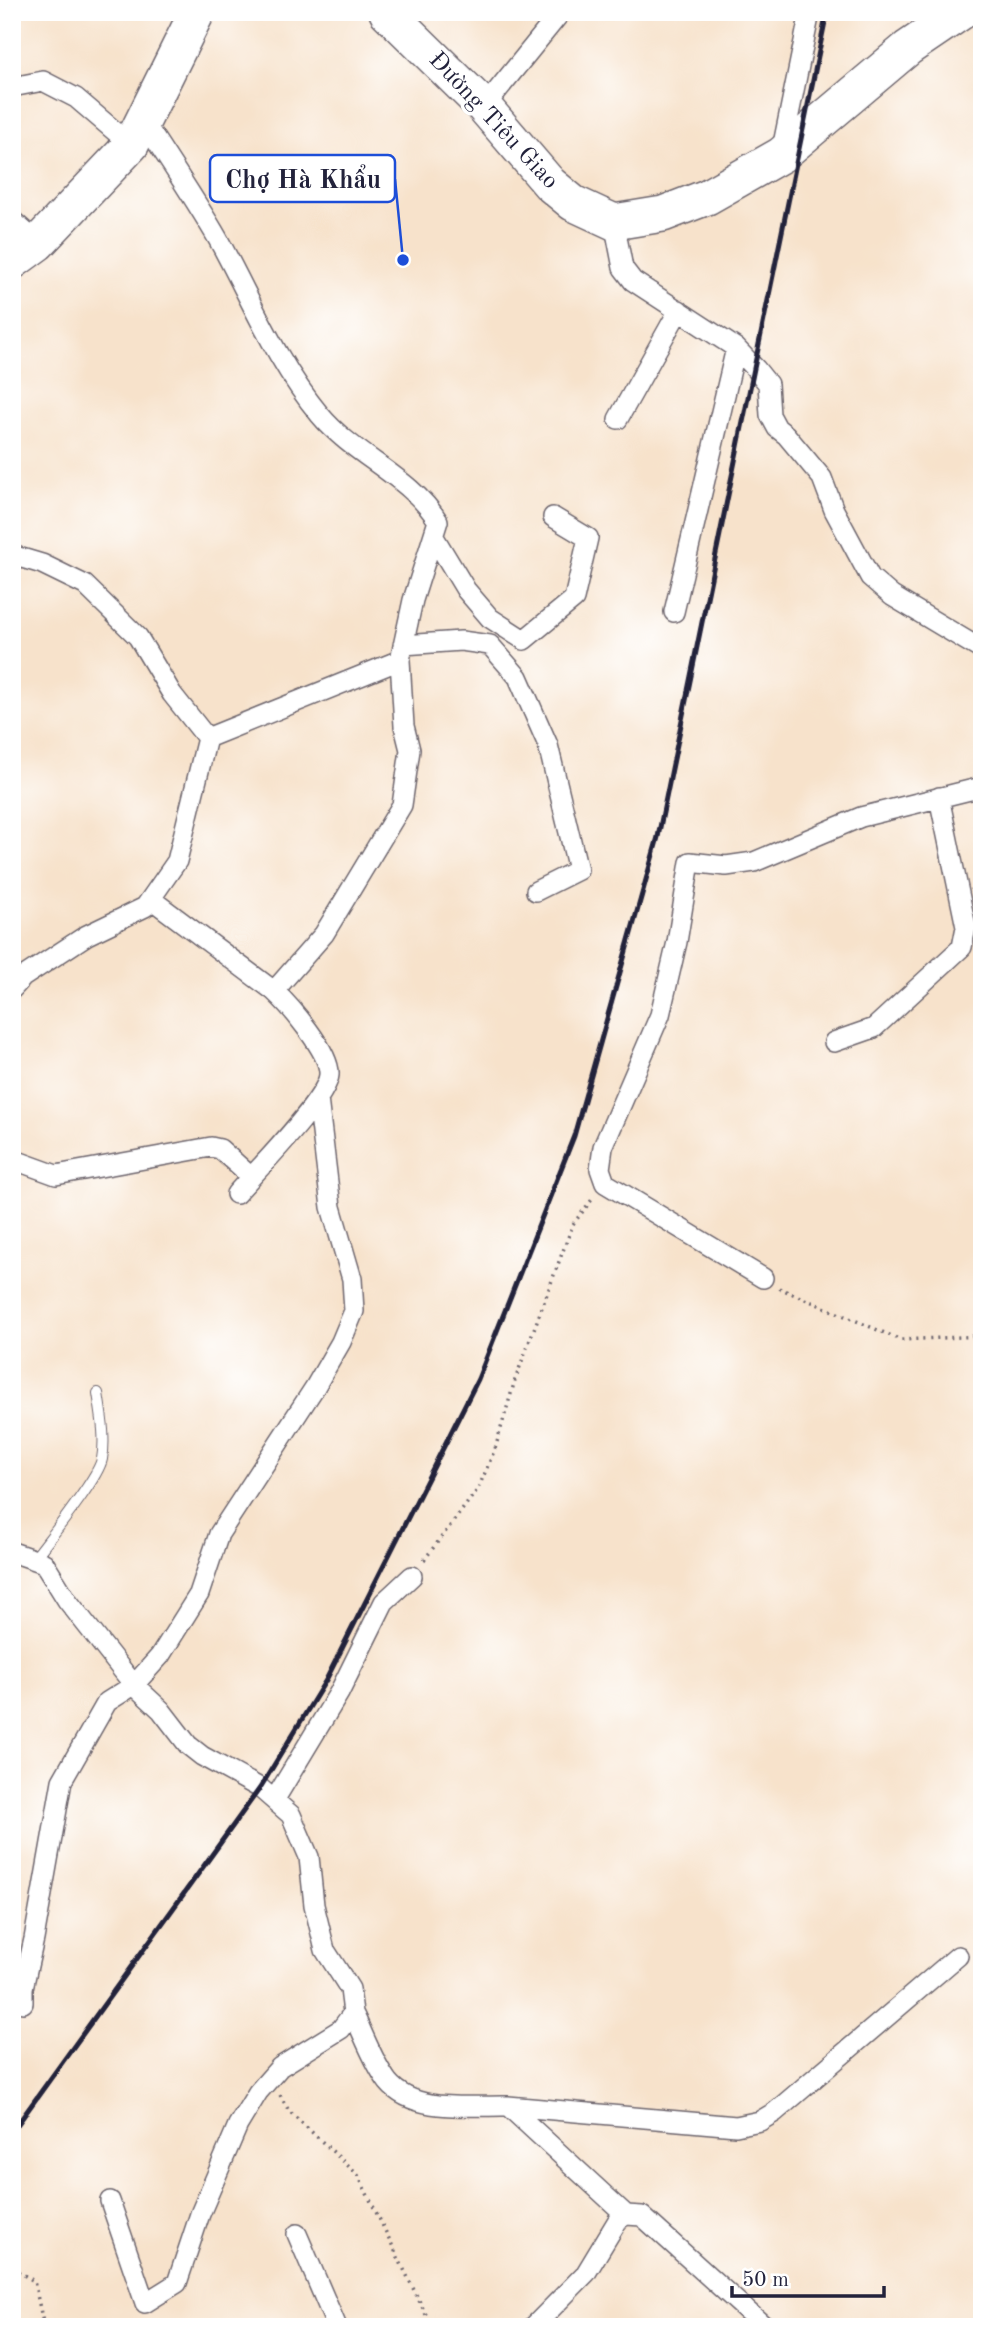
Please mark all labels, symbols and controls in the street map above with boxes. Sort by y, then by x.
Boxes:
street label: Đường Tiêu Giao [424,48,562,194]
callout: Chợ Hà Khẩu [210,155,395,202]
text: Chợ Hà Khẩu [225,164,381,194]
scale bar [732,2255,884,2299]
text: 50 m [742,2270,789,2291]

